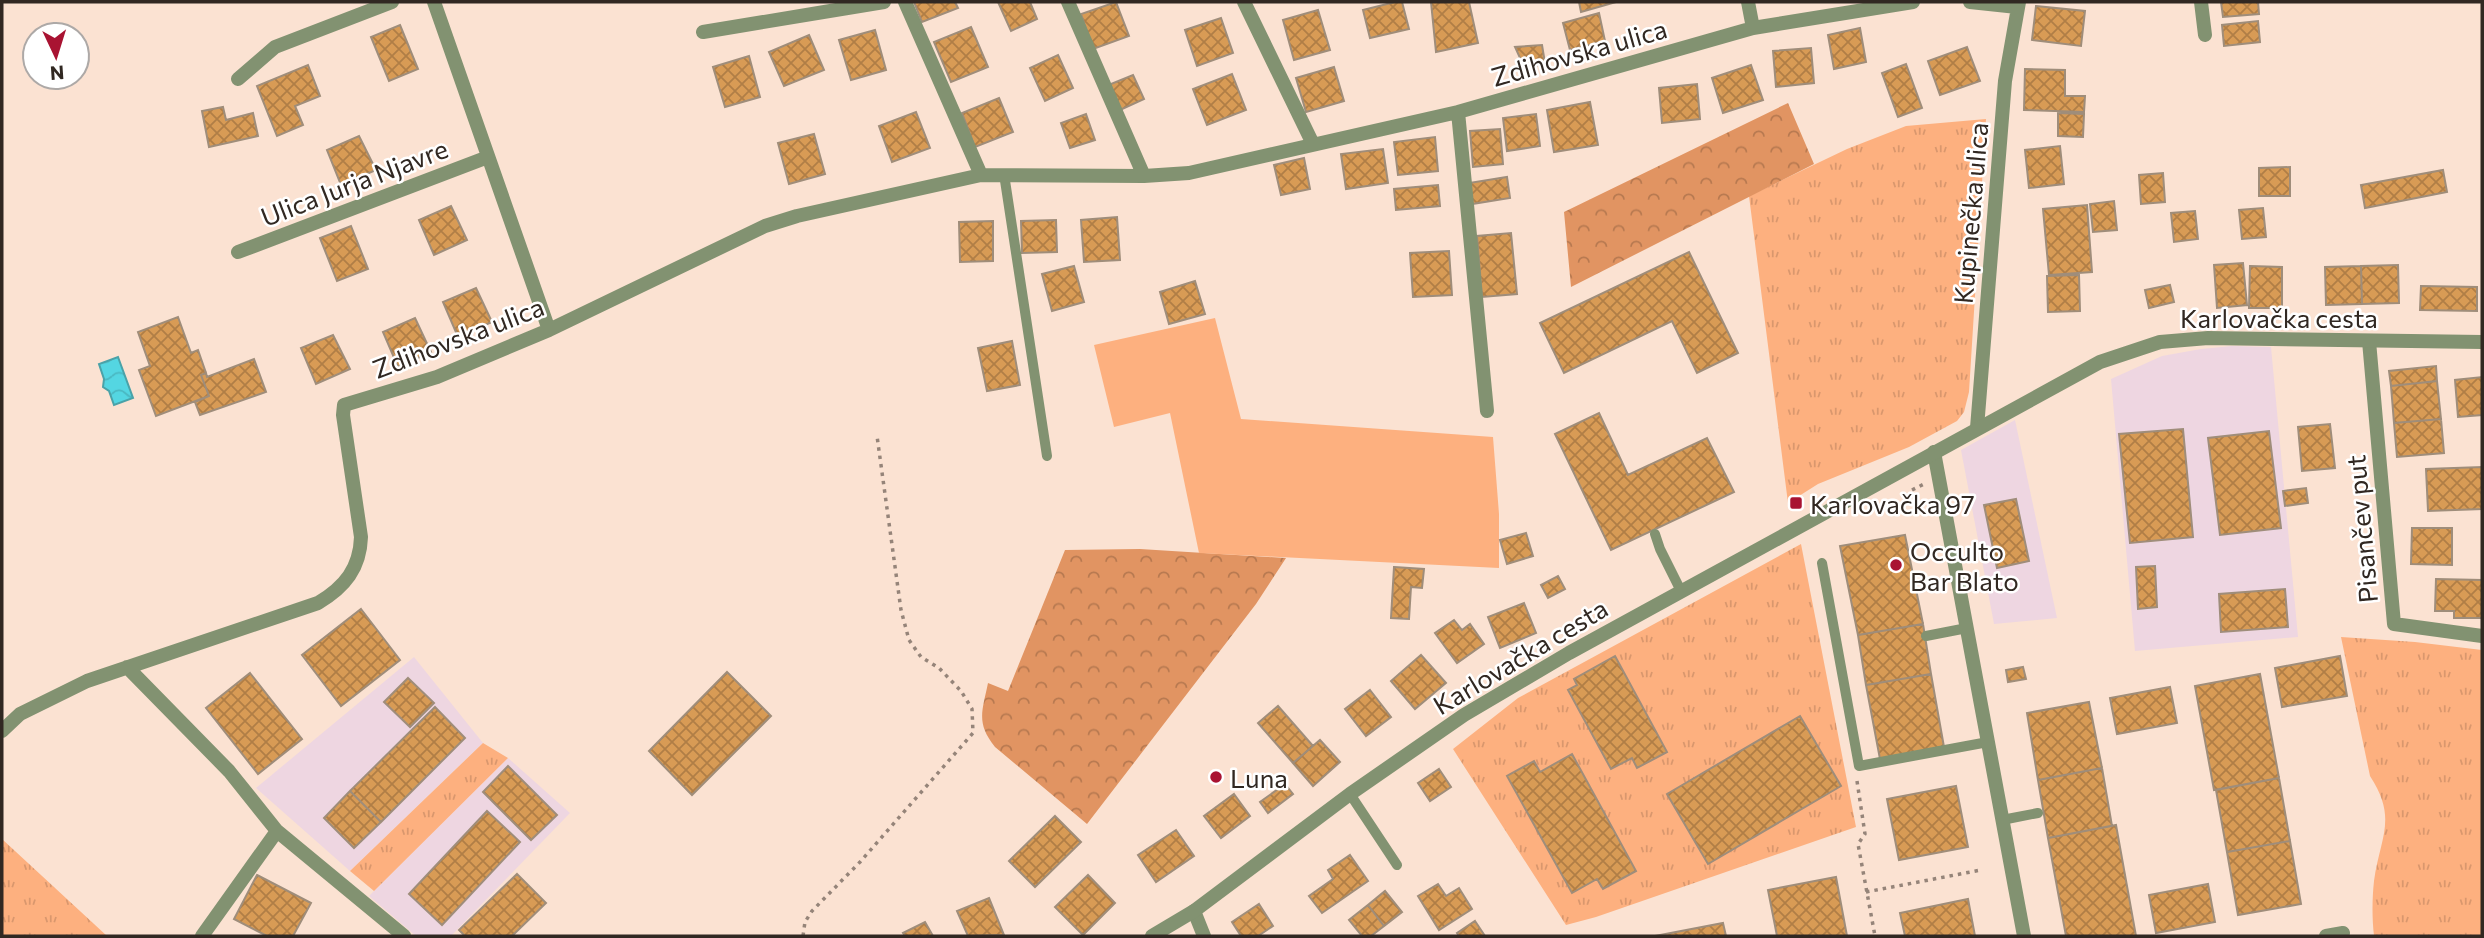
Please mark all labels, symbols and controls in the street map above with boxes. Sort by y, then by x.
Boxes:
street label: Zdihovska ulica [1488,12,1670,92]
north arrow [21,21,91,91]
text: N [49,61,65,85]
street label: Kupinečka ulica [1947,121,1993,305]
street label: Ulica Jurja Njavre [256,132,452,232]
street label: Zdihovska ulica [368,290,548,384]
street label: Karlovačka cesta [2180,302,2378,333]
street label: Pisančev put [2339,454,2383,604]
place label: Karlovačka 97 [1810,488,1975,519]
marker: Karlovačka 97 [1788,495,1804,511]
place label: Occulto Bar Blato [1910,535,2019,596]
marker: Occulto Bar Blato [1888,557,1904,573]
street label: Karlovačka cesta [1427,592,1613,720]
place label: Luna [1230,762,1288,793]
marker: Luna [1208,769,1224,785]

